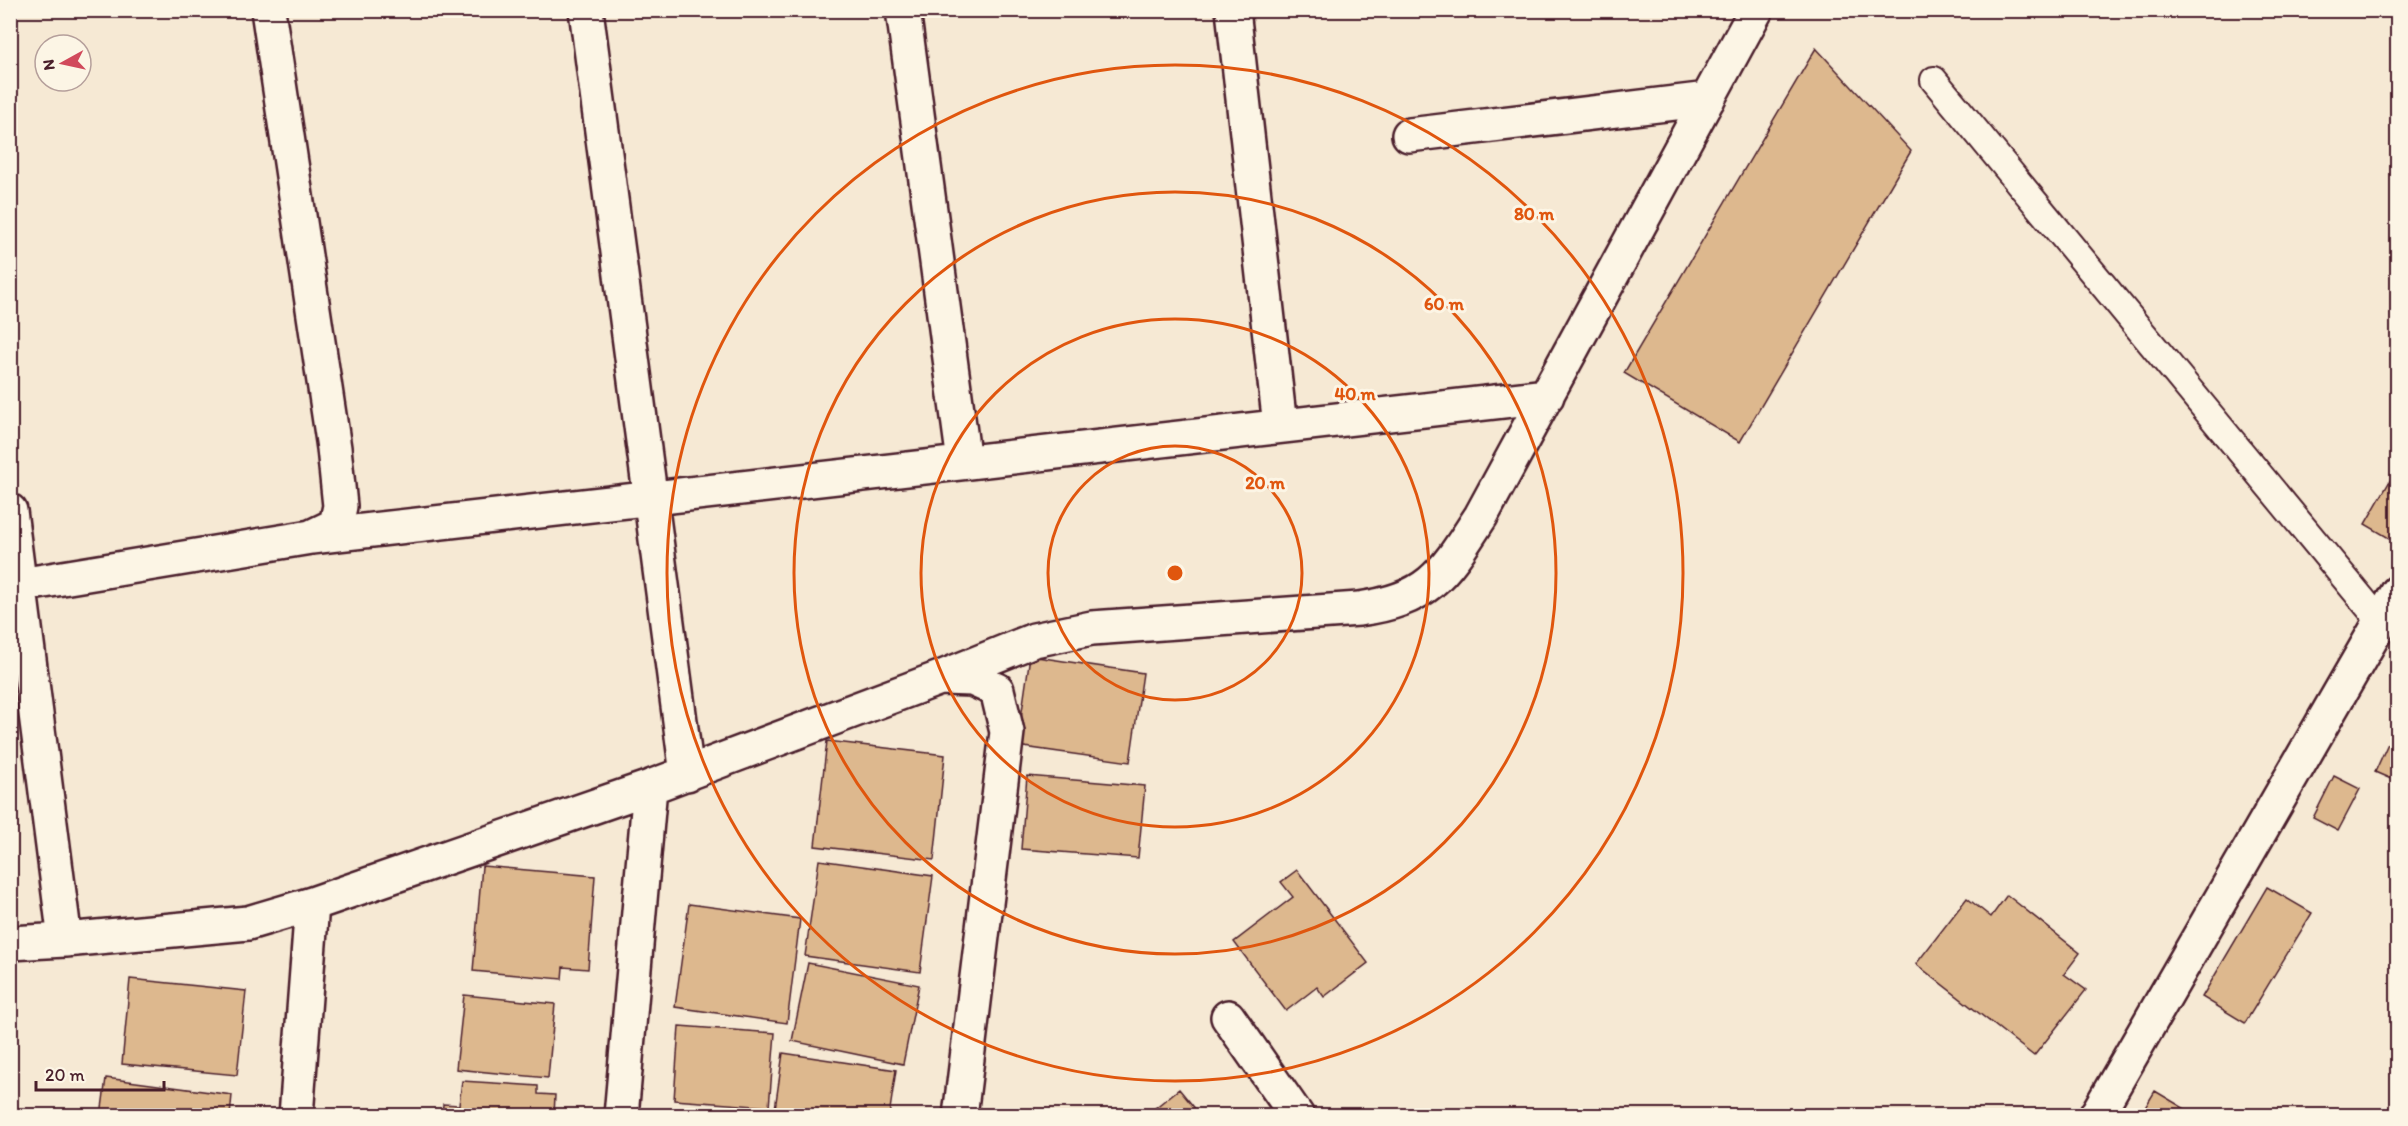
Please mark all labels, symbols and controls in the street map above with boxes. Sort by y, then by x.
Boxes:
north arrow [33,33,93,93]
text: N [38,58,59,72]
text: 80 m [1514,203,1555,225]
text: 60 m [1424,293,1465,315]
text: 40 m [1334,383,1376,405]
text: 20 m [1245,472,1286,494]
centre of rings [1165,563,1185,583]
scale bar [36,1054,164,1092]
text: 20 m [45,1064,85,1086]

